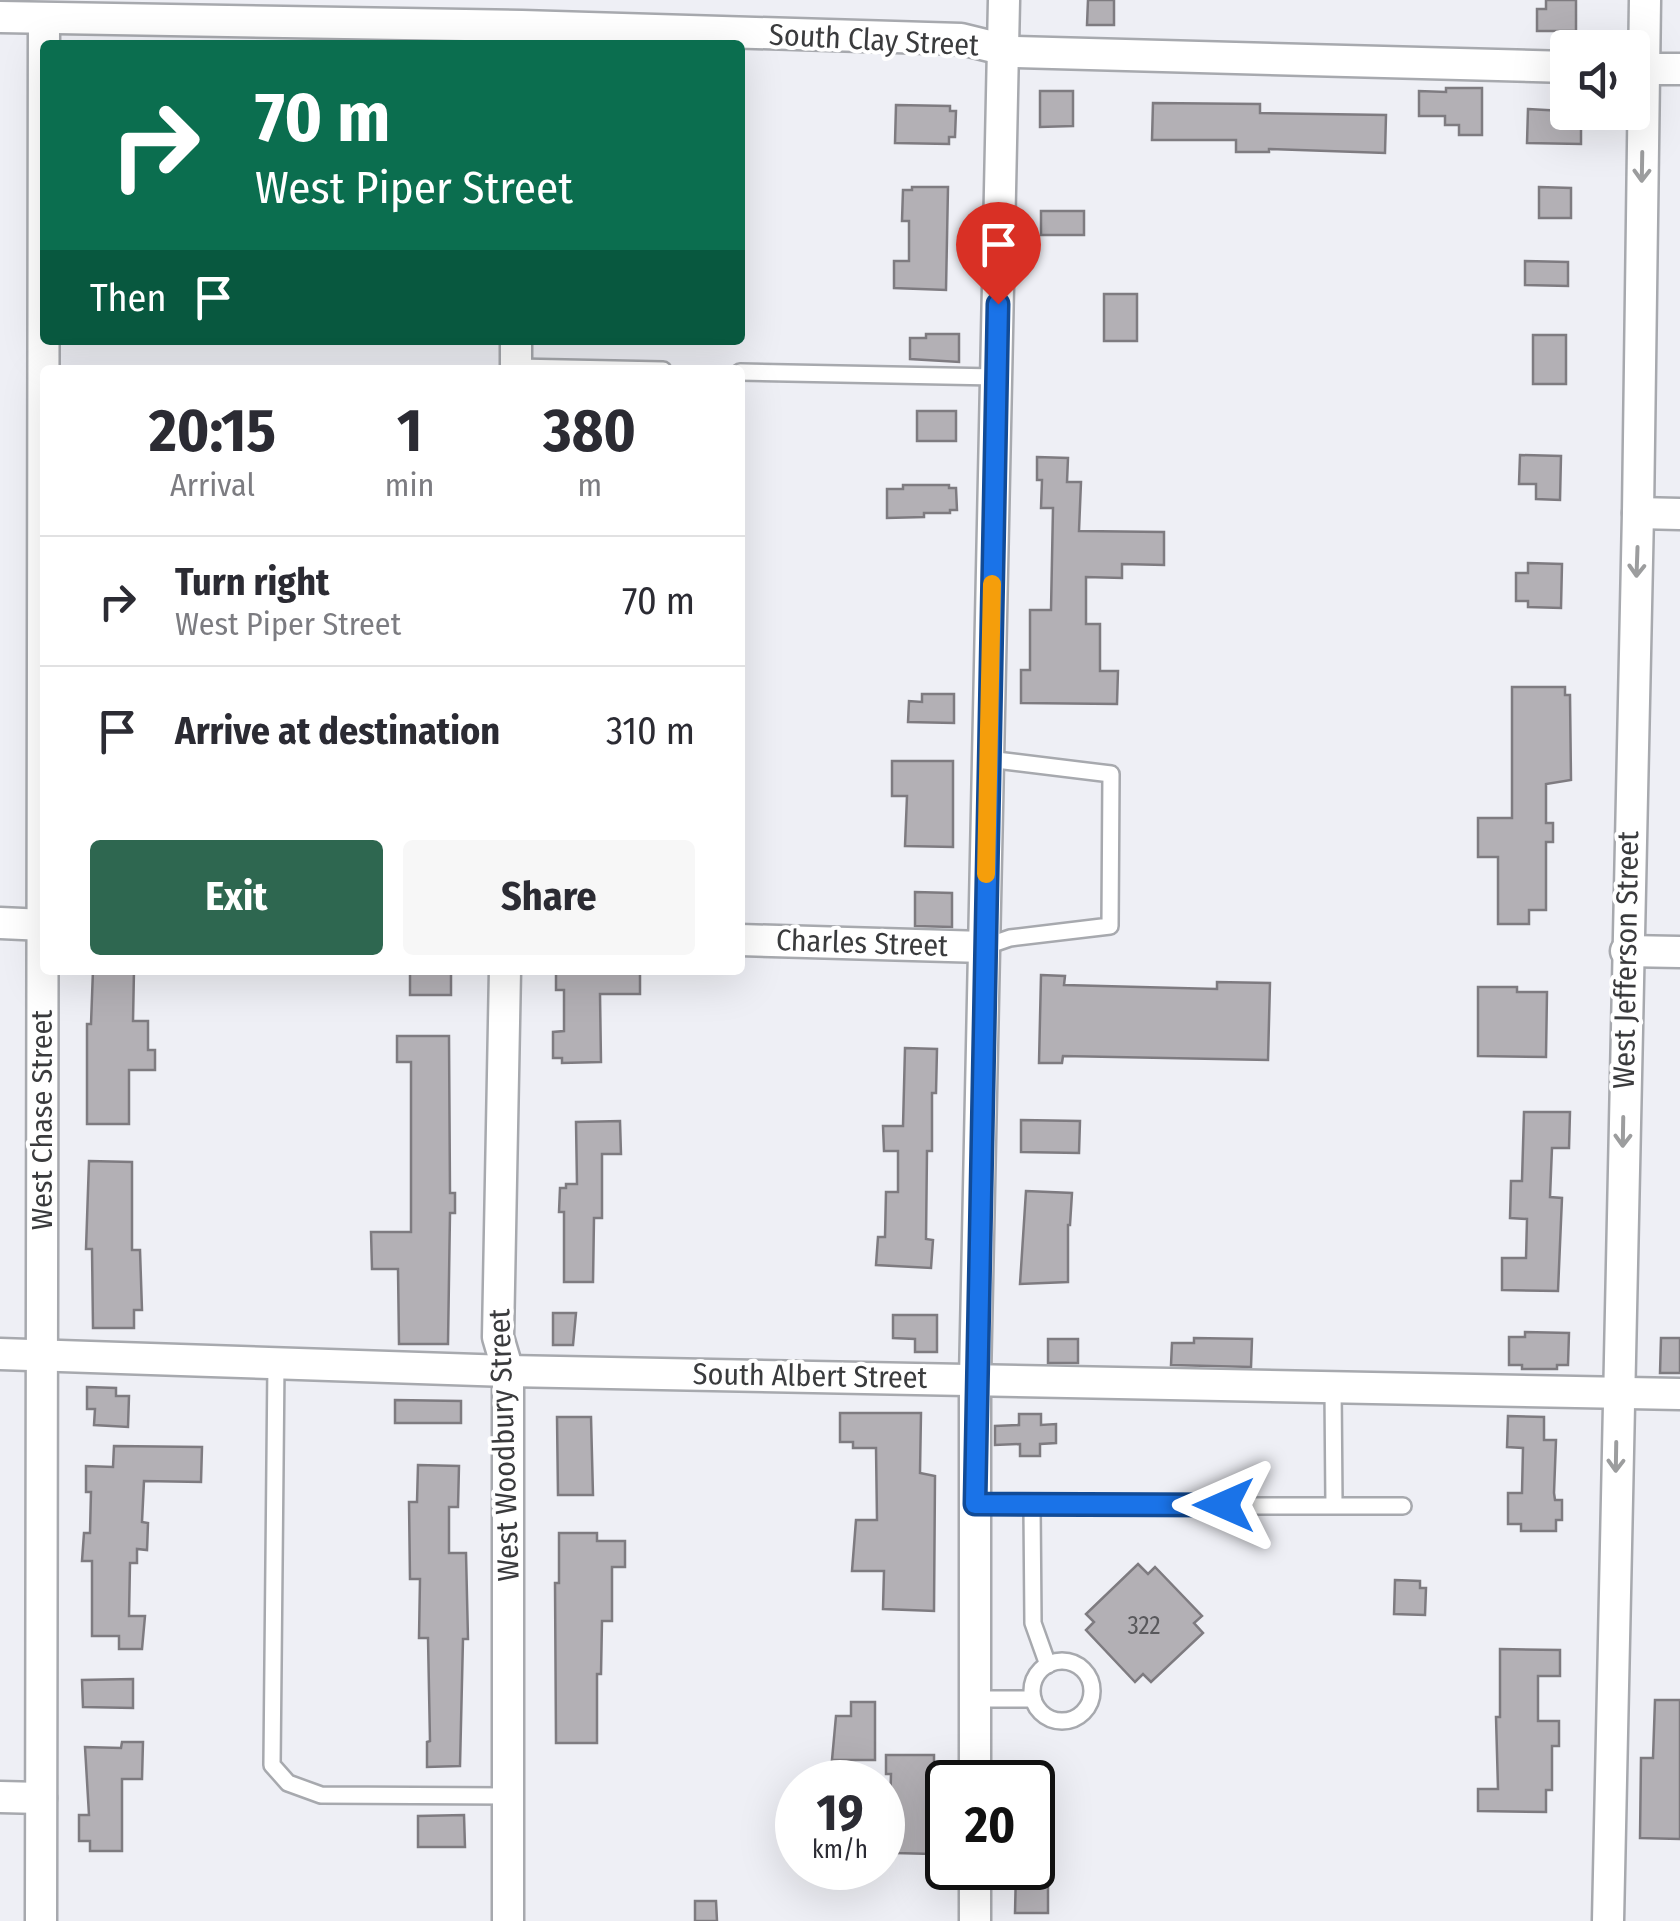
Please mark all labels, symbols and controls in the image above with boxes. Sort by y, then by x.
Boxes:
street label: South Clay Street [768,17,980,63]
map controls [1550,30,1650,130]
button: sound [1550,30,1650,130]
text: 70 m [255,76,390,160]
icon: right [90,80,220,210]
one-way arrow [1632,150,1652,183]
text: West Piper Street [255,161,573,215]
pin [956,202,1041,305]
icon: arrive [971,217,1026,272]
icon: arrive [186,270,241,325]
text: Then [90,275,166,321]
text: 20:15 [149,395,276,467]
text: 1 [397,395,422,467]
text: 380 [543,395,636,467]
text: Arrival [170,466,255,504]
text: min [385,466,434,504]
text: m [577,466,602,504]
one-way arrow [1627,546,1646,578]
text: Turn right [175,559,329,605]
icon: right [90,574,145,629]
text: 70 m [622,578,695,624]
text: West Piper Street [175,605,401,643]
icon: arrive [90,704,145,759]
text: Arrive at destination [175,708,500,754]
text: 310 m [606,708,695,754]
street label: West Jefferson Street [1606,831,1646,1089]
button: Exit [90,840,383,955]
button: Share [403,840,695,955]
street label: Charles Street [775,922,949,964]
street label: West Chase Street [24,1010,60,1230]
one-way arrow [1613,1116,1632,1148]
street label: West Woodbury Street [481,1308,527,1582]
street label: South Albert Street [692,1356,928,1396]
one-way arrow [1607,1441,1626,1473]
position arrow [1172,1453,1276,1557]
house number: 322 [1127,1611,1161,1641]
speed limit sign: 20 [925,1760,1055,1890]
text: 19 [816,1783,863,1843]
text: km/h [812,1835,868,1865]

